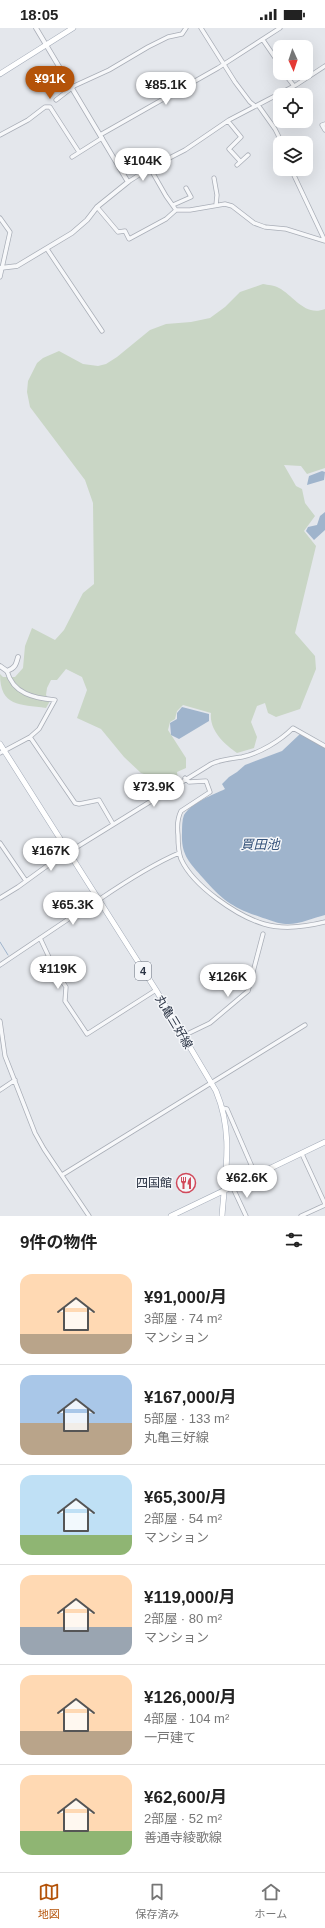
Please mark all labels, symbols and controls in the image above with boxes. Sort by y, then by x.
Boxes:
text: 18:05 [20,6,58,23]
north arrow [273,40,313,80]
map controls [273,40,313,176]
pin: ¥91K [26,66,74,100]
text: ¥91K [34,71,66,86]
pin: ¥85.1K [133,72,199,106]
text: ¥85.1K [145,77,187,92]
button: locate [273,88,313,128]
button: layers [273,136,313,176]
pin: ¥104K [115,148,171,182]
text: ¥104K [124,153,162,168]
pin: ¥73.9K [121,774,187,808]
text: ¥73.9K [133,779,175,794]
water label: 買田池 [240,837,281,852]
pin: ¥167K [23,838,79,872]
text: ¥167K [32,843,70,858]
pin: ¥65.3K [40,892,106,926]
text: ¥65.3K [52,897,94,912]
pin: ¥119K [30,956,86,990]
text: ¥119K [39,961,77,976]
road number: 4 [135,962,151,980]
pin: ¥126K [200,964,256,998]
text: ¥126K [209,969,247,984]
street label: 丸亀三好線 [153,993,195,1051]
pin: ¥62.6K [214,1165,280,1199]
text: ¥62.6K [226,1170,268,1185]
restaurant icon: 四国館 [175,1172,197,1194]
place label: 四国館 [136,1176,172,1190]
icon: filters [283,1229,305,1251]
text: 9件の物件 [20,1233,97,1252]
text: ¥91,000/月 [144,1288,227,1307]
icon: home [52,1290,100,1338]
text: 3部屋 · 74 m² [144,1311,222,1326]
text: マンション [144,1330,209,1345]
text: ¥167,000/月 [144,1388,237,1407]
icon: home [52,1391,100,1439]
text: 5部屋 · 133 m² [144,1411,229,1426]
text: 丸亀三好線 [144,1430,209,1445]
text: ¥65,300/月 [144,1488,227,1507]
icon: home [52,1491,100,1539]
text: 2部屋 · 54 m² [144,1511,222,1526]
text: マンション [144,1530,209,1545]
text: ¥119,000/月 [144,1588,236,1607]
icon: home [52,1591,100,1639]
text: 2部屋 · 80 m² [144,1611,222,1626]
text: マンション [144,1630,209,1645]
text: ¥126,000/月 [144,1688,237,1707]
icon: home [52,1691,100,1739]
text: 4部屋 · 104 m² [144,1711,229,1726]
text: 一戸建て [144,1730,196,1745]
text: ¥62,600/月 [144,1788,227,1807]
icon: home [52,1791,100,1839]
text: 2部屋 · 52 m² [144,1811,222,1826]
text: 善通寺綾歌線 [144,1830,222,1845]
tab: 地図 [38,1881,60,1921]
tab: 保存済み [135,1881,179,1921]
tab: ホーム [255,1881,287,1921]

